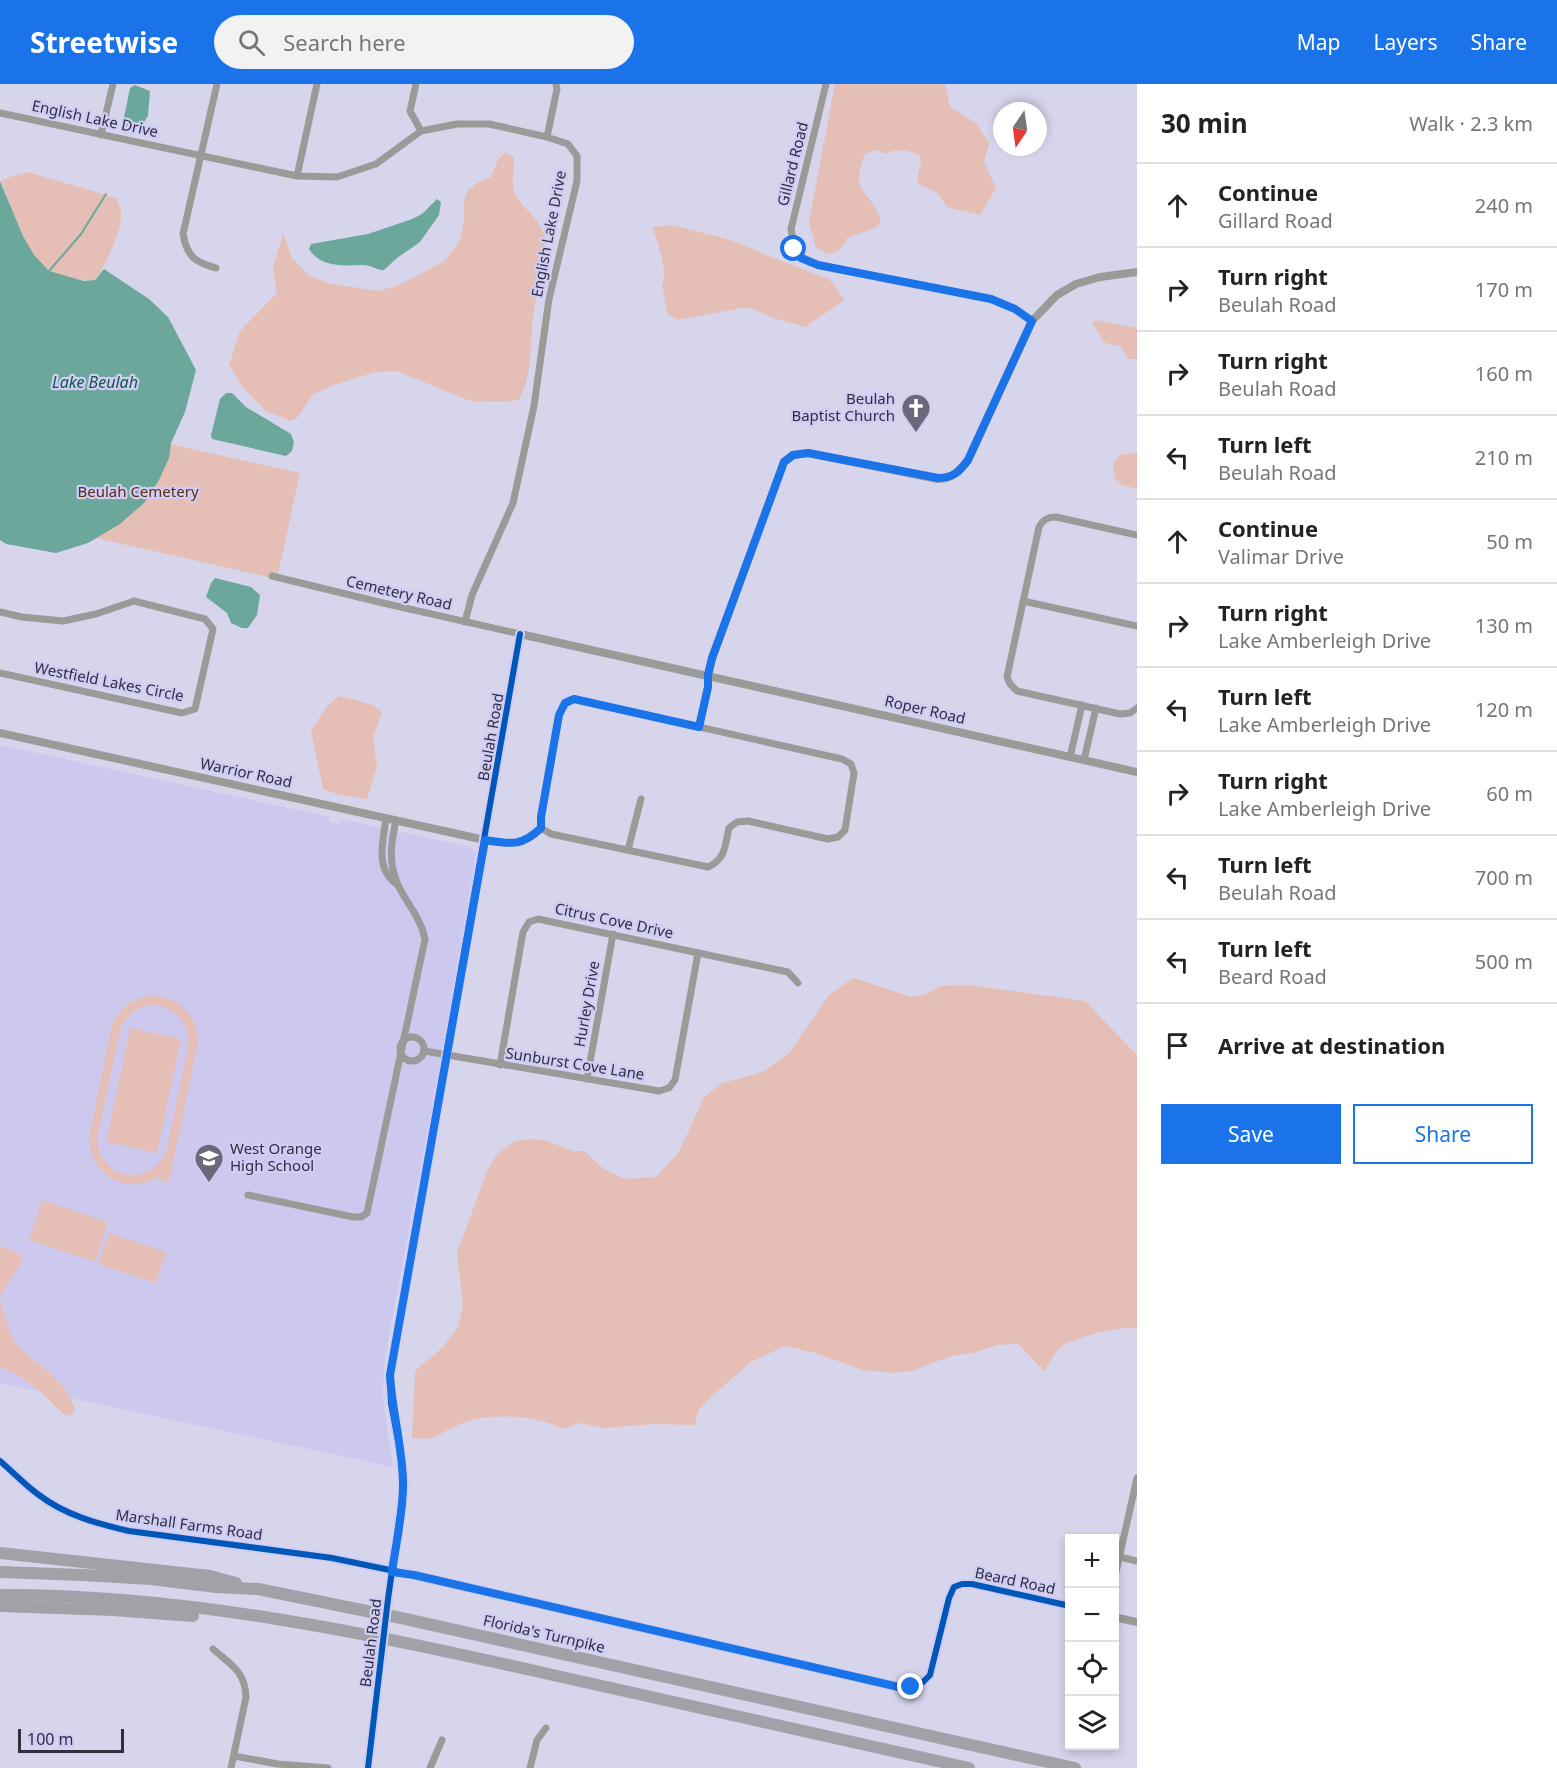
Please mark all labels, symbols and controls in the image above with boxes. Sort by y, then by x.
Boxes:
search box [214,15,634,69]
text: Streetwise [30,23,178,61]
icon: search [235,26,268,59]
text: Search here [283,27,406,57]
text: Map [1297,28,1341,56]
text: Layers [1374,28,1438,56]
text: Share [1471,28,1527,56]
street label: English Lake Drive [30,95,160,141]
north arrow [993,102,1047,156]
text: 30 min [1161,105,1248,141]
text: Walk · 2.3 km [1409,110,1533,137]
street label: Gillard Road [772,120,812,208]
street label: English Lake Drive [526,169,570,299]
text: Continue [1218,177,1318,207]
icon: ahead [1161,189,1194,222]
text: 240 m [1475,192,1533,219]
text: Gillard Road [1218,207,1333,234]
route start [780,235,806,261]
text: Turn right [1218,261,1328,291]
icon: right [1161,273,1194,306]
text: 170 m [1475,276,1533,303]
text: Beulah Road [1218,291,1337,318]
text: Turn right [1218,345,1328,375]
icon: right [1161,357,1194,390]
text: 160 m [1475,360,1533,387]
water label: Lake Beulah [52,371,138,393]
text: Beulah Road [1218,375,1337,402]
place label: Beulah Baptist Church [791,388,895,425]
church icon: Beulah Baptist Church [900,392,932,434]
text: Turn left [1218,429,1312,459]
icon: left [1161,441,1194,474]
text: 210 m [1475,444,1533,471]
text: Beulah Road [1218,459,1337,486]
park label: Beulah Cemetery [77,481,199,501]
text: Continue [1218,513,1318,543]
icon: ahead [1161,525,1194,558]
text: 50 m [1486,528,1533,555]
text: Valimar Drive [1218,543,1344,570]
street label: Cemetery Road [344,570,454,614]
text: Turn right [1218,597,1328,627]
icon: right [1161,609,1194,642]
text: 130 m [1475,612,1533,639]
text: Lake Amberleigh Drive [1218,627,1431,654]
street label: Westfield Lakes Circle [33,657,186,705]
text: Turn left [1218,681,1312,711]
street label: Roper Road [883,690,968,728]
street label: Beulah Road [472,691,508,782]
icon: left [1161,693,1194,726]
text: 120 m [1475,696,1533,723]
text: Lake Amberleigh Drive [1218,711,1431,738]
street label: Warrior Road [198,753,294,792]
text: Turn right [1218,765,1328,795]
icon: right [1161,777,1194,810]
text: 60 m [1486,780,1533,807]
text: Lake Amberleigh Drive [1218,795,1431,822]
text: Turn left [1218,849,1312,879]
icon: left [1161,861,1194,894]
text: 700 m [1475,864,1533,891]
text: Beulah Road [1218,879,1337,906]
street label: Citrus Cove Drive [553,898,675,942]
text: Turn left [1218,933,1312,963]
icon: left [1161,945,1194,978]
text: 500 m [1475,948,1533,975]
street label: Hurley Drive [569,959,603,1049]
text: Beard Road [1218,963,1327,990]
icon: arrive [1161,1029,1194,1062]
text: Arrive at destination [1218,1030,1445,1060]
street label: Sunburst Cove Lane [504,1042,646,1084]
button: Save [1161,1104,1341,1164]
button: Share [1353,1104,1533,1164]
place label: West Orange High School [230,1138,322,1175]
school or university icon: West Orange High School [193,1142,225,1184]
street label: Marshall Farms Road [114,1504,264,1544]
map controls [1065,1534,1119,1750]
button: + [1065,1534,1119,1588]
street label: Beard Road [973,1562,1057,1598]
button: − [1065,1588,1119,1642]
street label: Beulah Road [355,1597,385,1688]
street label: Florida's Turnpike [481,1609,607,1657]
button: locate [1065,1642,1119,1696]
route end [897,1673,923,1699]
button: layers [1065,1696,1119,1750]
scale bar [18,1726,124,1754]
text: 100 m [27,1728,74,1750]

